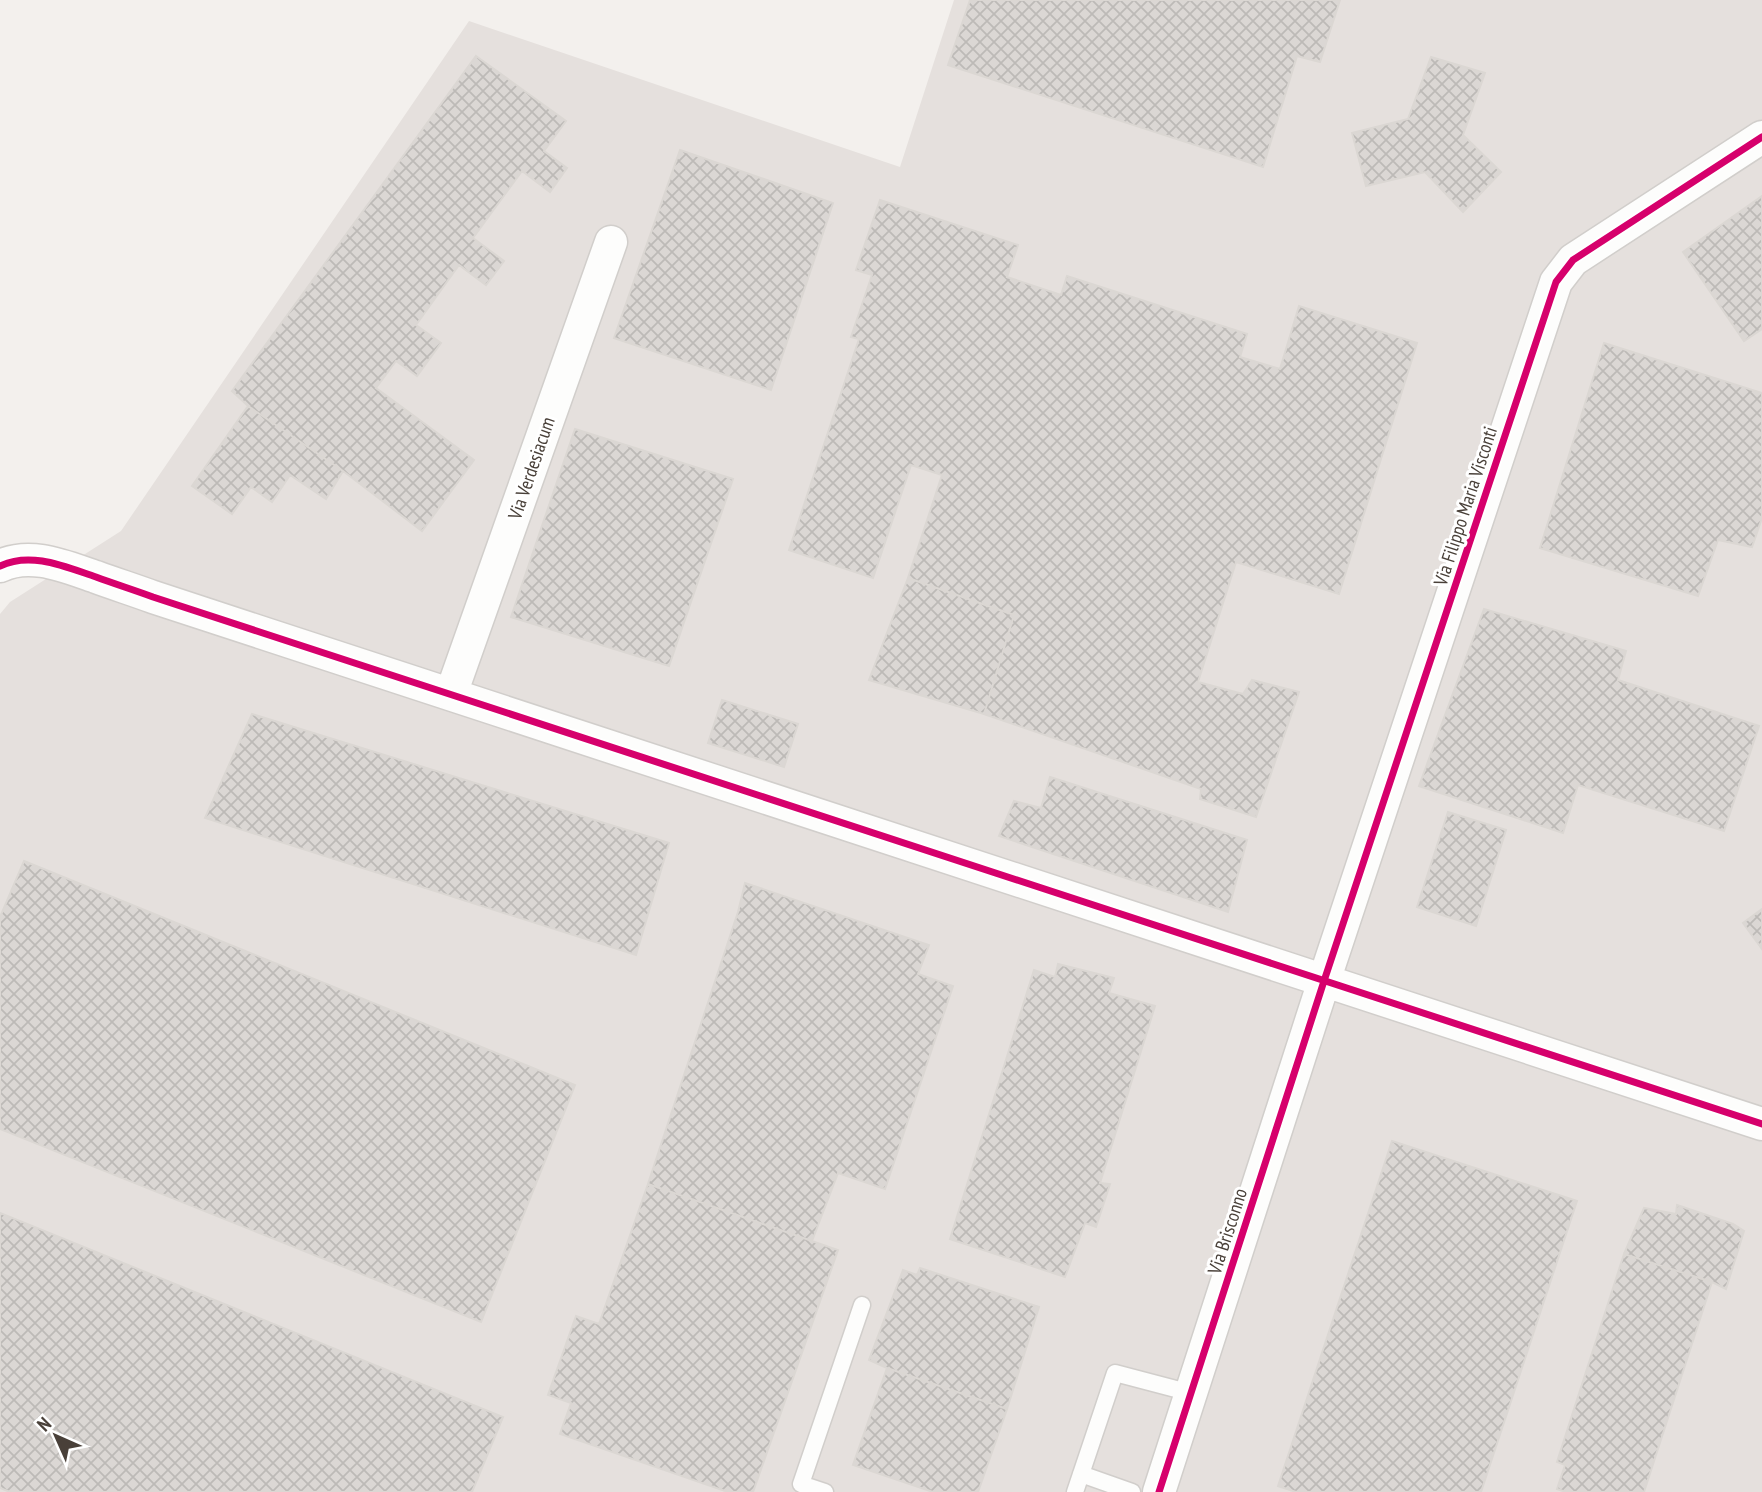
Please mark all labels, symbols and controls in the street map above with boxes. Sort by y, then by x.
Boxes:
street label: Via Verdesiacum [502,414,560,523]
street label: Via Filippo Maria Visconti [1428,423,1502,589]
street label: Via Brisconno [1202,1185,1252,1278]
north arrow [21,1401,91,1471]
text: N [32,1412,56,1436]

